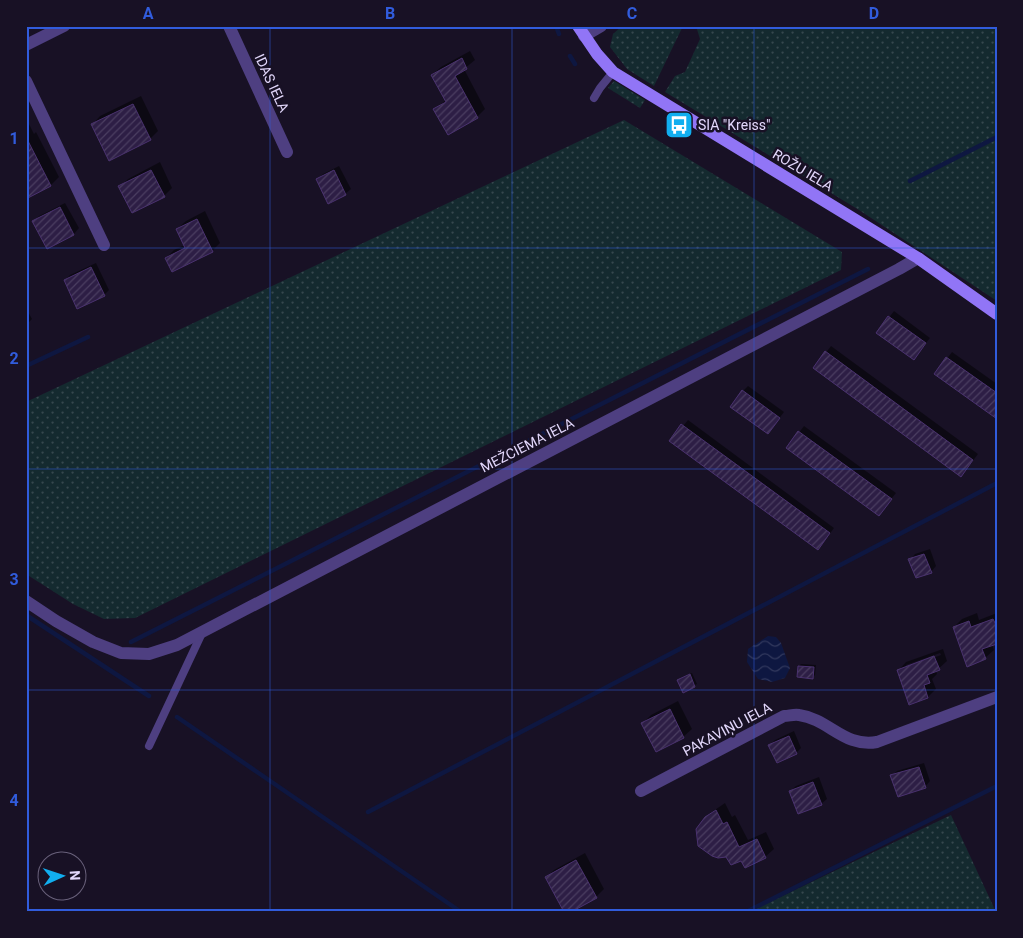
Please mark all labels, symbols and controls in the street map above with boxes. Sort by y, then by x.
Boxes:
text: A [143,4,154,23]
text: B [385,4,395,23]
text: C [627,4,637,23]
text: D [869,4,879,23]
street label: IDAS IELA [252,51,292,115]
bus stop icon: SIA "Kreiss" [664,110,694,140]
place label: SIA "Kreiss" [698,117,771,133]
text: 1 [9,129,19,148]
street label: ROŽU IELA [770,145,837,194]
text: 2 [9,349,19,368]
street label: MEŽCIEMA IELA [477,414,576,475]
text: 3 [9,570,19,589]
street label: PAKAVIŅU IELA [680,699,775,760]
text: 4 [9,791,19,810]
north arrow [38,850,88,900]
text: N [67,870,83,881]

